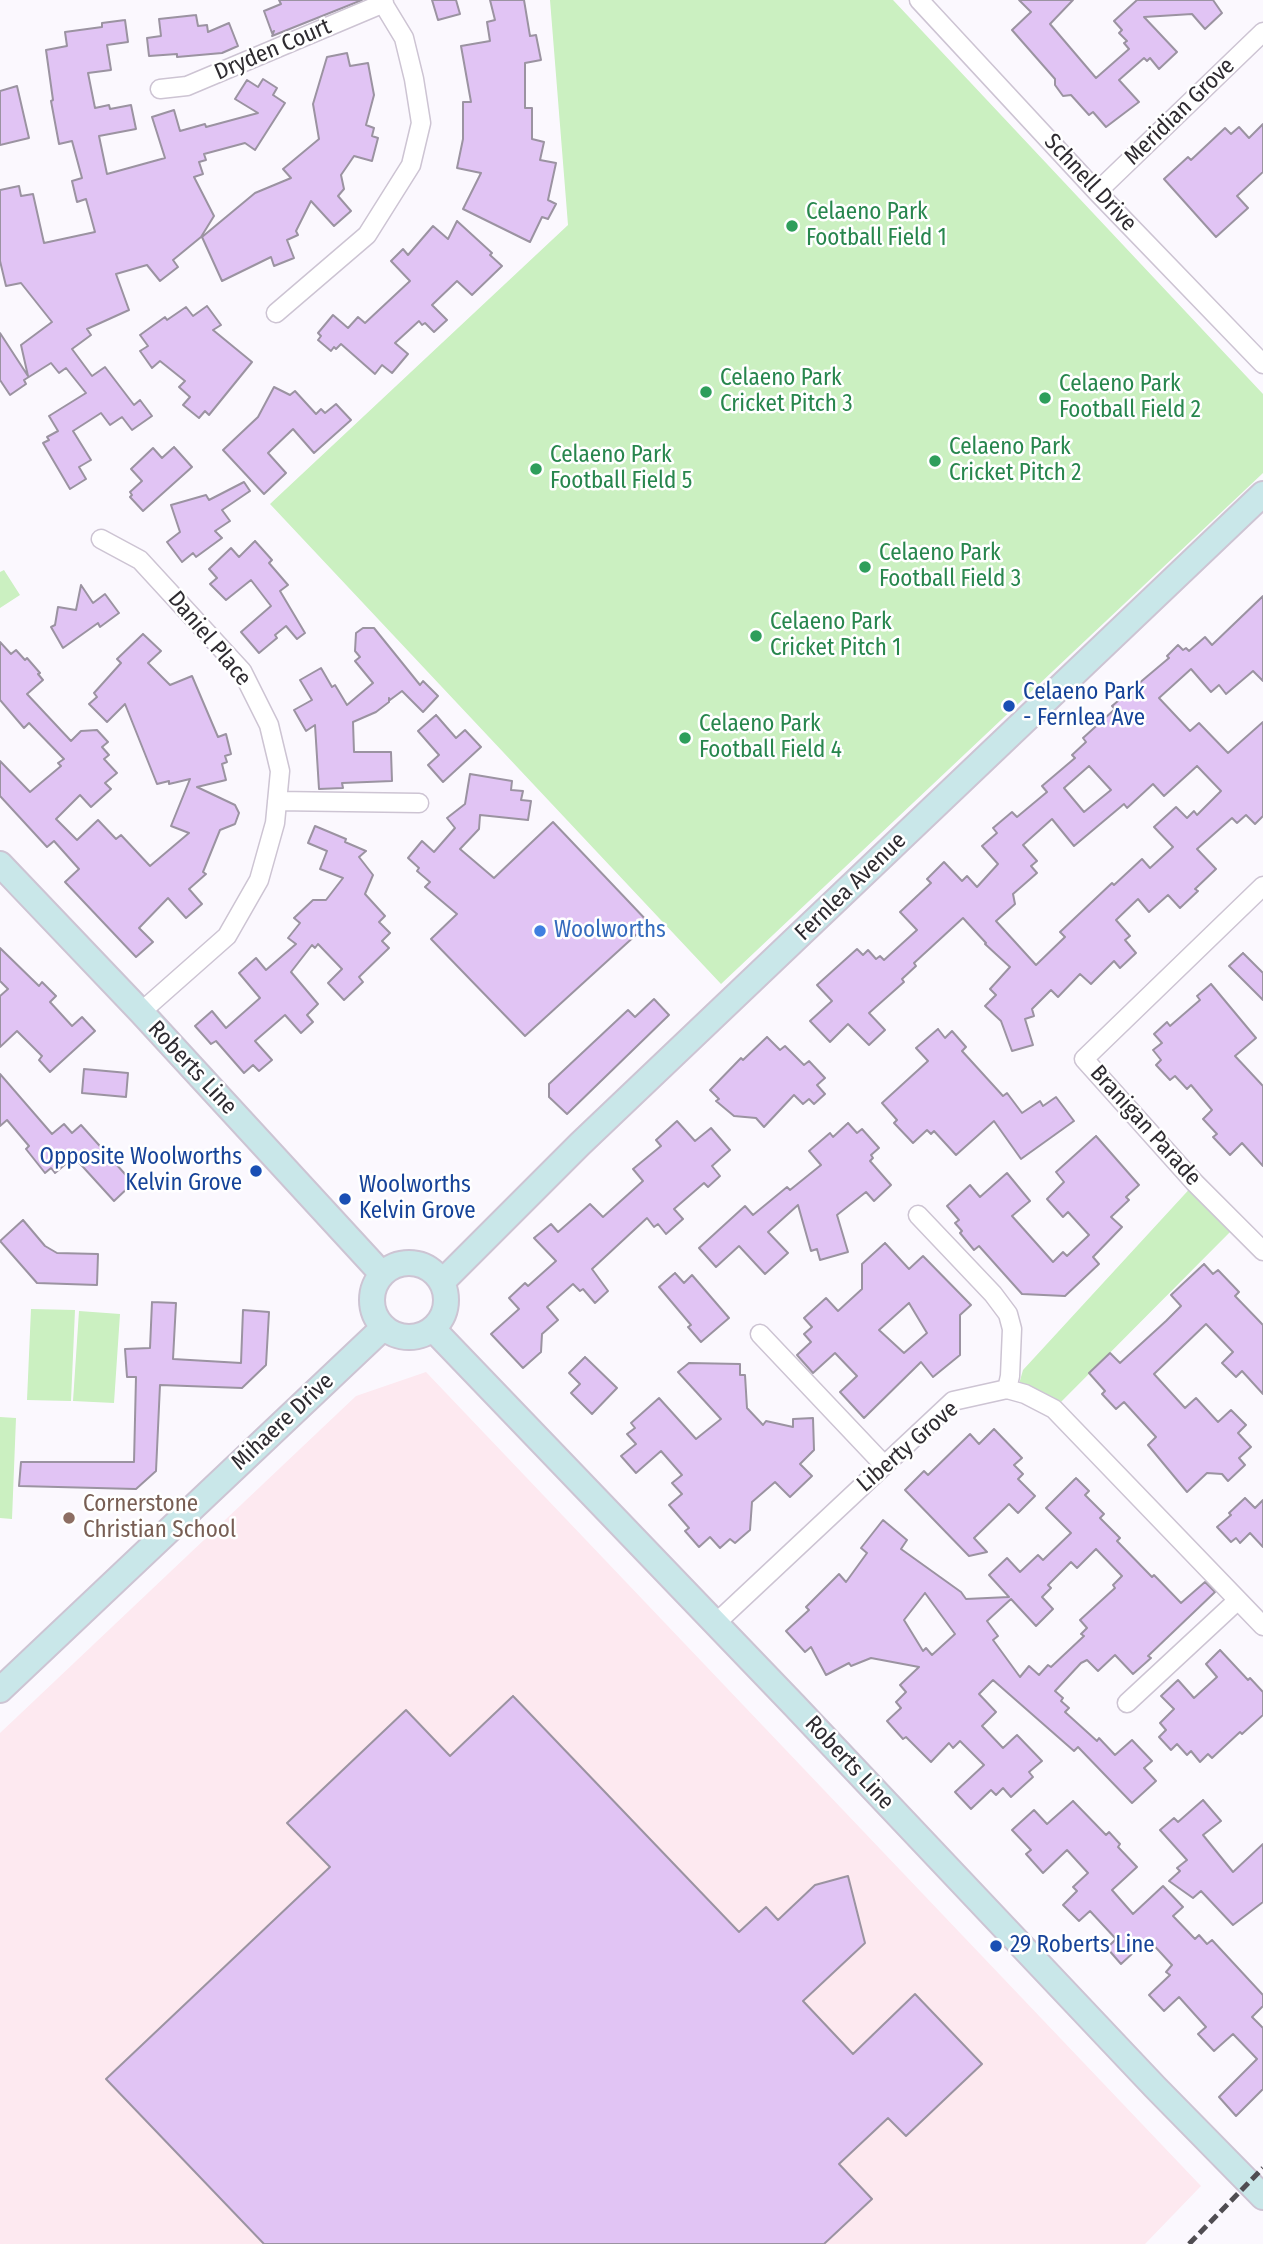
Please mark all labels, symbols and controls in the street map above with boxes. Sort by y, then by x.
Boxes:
street label: Dryden Court [211,13,335,87]
street label: Meridian Grove [1119,53,1241,171]
street label: Schnell Drive [1038,129,1142,237]
place label: Celaeno Park Football Field 1 [806,199,947,253]
marker: Celaeno Park Football Field 1 [784,218,800,234]
place label: Celaeno Park Cricket Pitch 3 [720,365,853,419]
place label: Celaeno Park Football Field 2 [1059,371,1201,425]
marker: Celaeno Park Cricket Pitch 3 [698,384,714,400]
marker: Celaeno Park Football Field 2 [1037,390,1053,406]
place label: Celaeno Park Cricket Pitch 2 [949,434,1081,488]
place label: Celaeno Park Football Field 5 [550,442,692,496]
marker: Celaeno Park Cricket Pitch 2 [927,453,943,469]
marker: Celaeno Park Football Field 5 [528,461,544,477]
place label: Celaeno Park Football Field 3 [879,540,1021,594]
marker: Celaeno Park Football Field 3 [857,559,873,575]
street label: Daniel Place [161,586,257,692]
place label: Celaeno Park Cricket Pitch 1 [770,609,901,663]
marker: Celaeno Park Cricket Pitch 1 [748,628,764,644]
place label: Celaeno Park - Fernlea Ave [1023,679,1145,733]
marker: Celaeno Park - Fernlea Ave [1001,698,1017,714]
place label: Celaeno Park Football Field 4 [699,711,842,765]
marker: Celaeno Park Football Field 4 [677,730,693,746]
street label: Fernlea Avenue [790,827,912,947]
place label: Woolworths [554,917,666,945]
marker: Woolworths [532,923,548,939]
street label: Roberts Line [142,1015,242,1121]
street label: Branigan Parade [1084,1060,1206,1192]
place label: Opposite Woolworths Kelvin Grove [40,1144,242,1198]
marker: Opposite Woolworths Kelvin Grove [248,1163,264,1179]
place label: Woolworths Kelvin Grove [359,1172,476,1226]
marker: Woolworths Kelvin Grove [337,1191,353,1207]
street label: Mihaere Drive [226,1368,340,1476]
street label: Liberty Grove [852,1396,964,1498]
place label: Cornerstone Christian School [83,1491,236,1545]
marker: Cornerstone Christian School [61,1510,77,1526]
street label: Roberts Line [799,1710,899,1816]
place label: 29 Roberts Line [1010,1932,1155,1960]
marker: 29 Roberts Line [988,1938,1004,1954]

